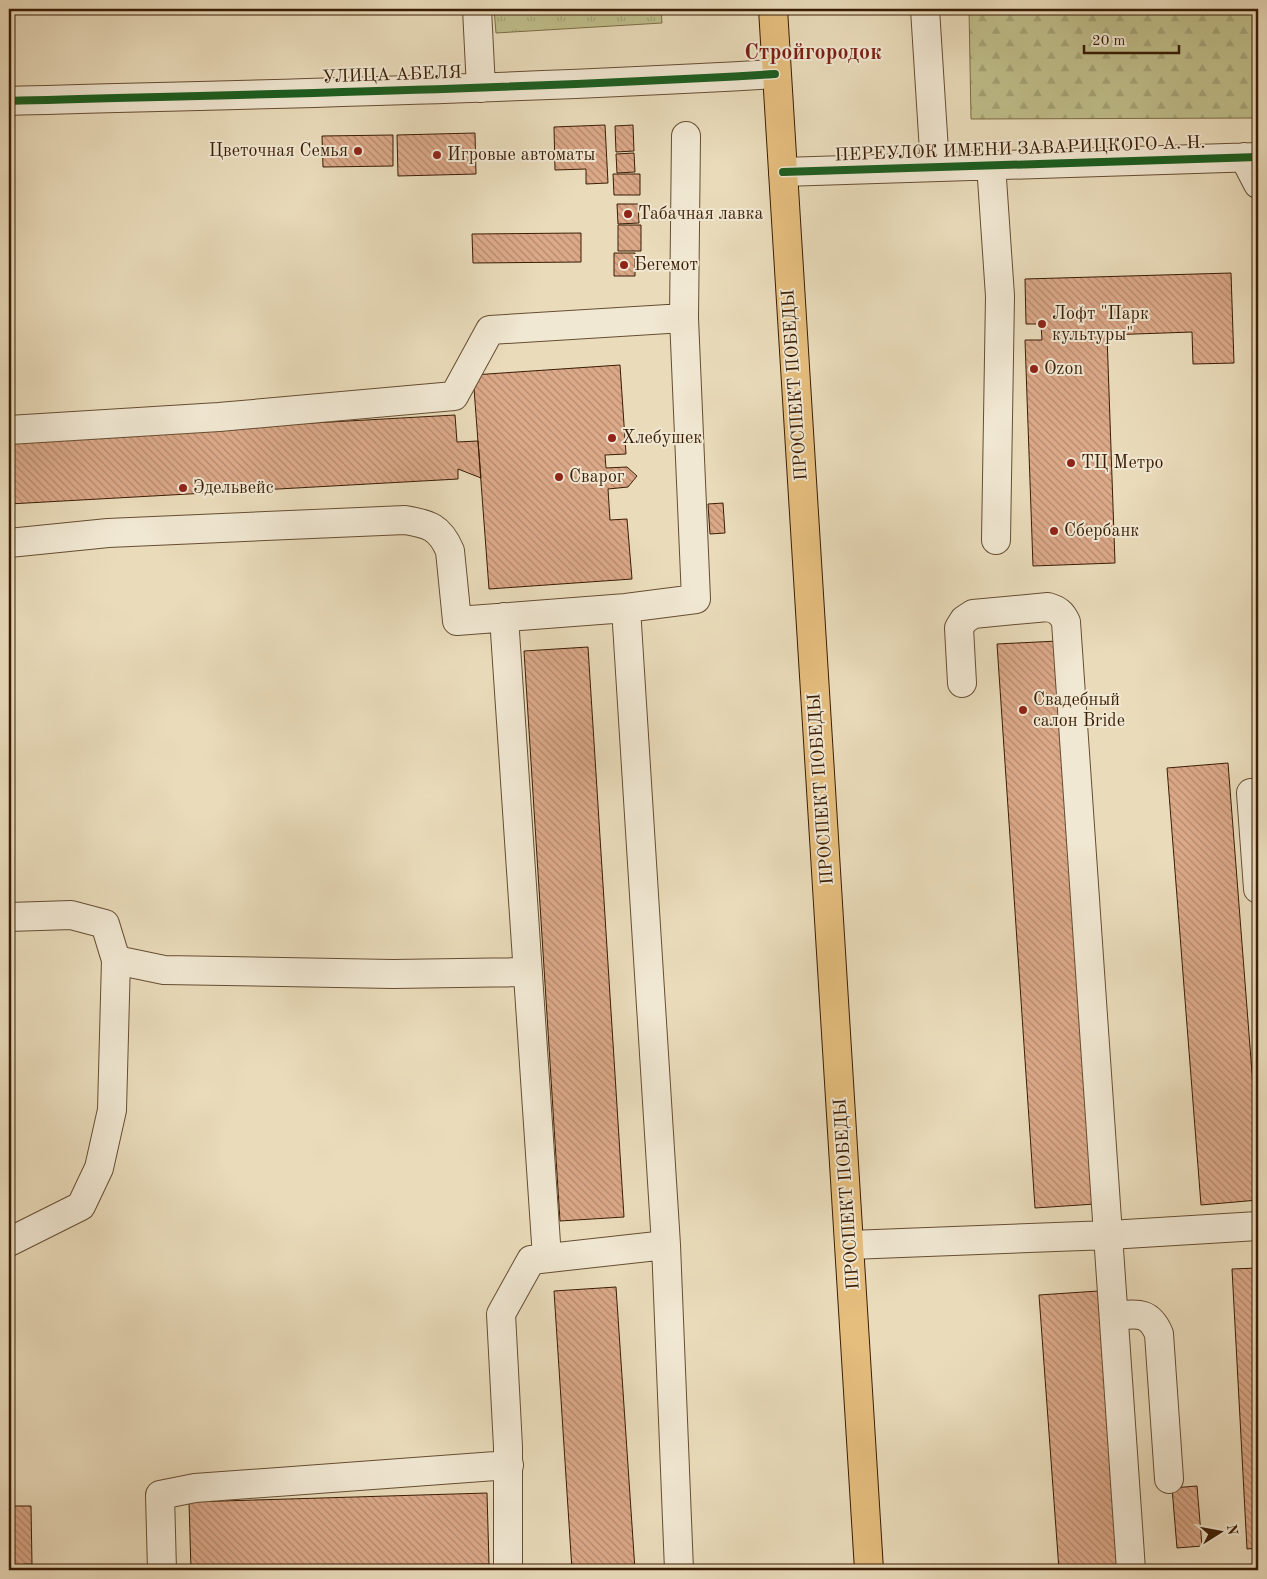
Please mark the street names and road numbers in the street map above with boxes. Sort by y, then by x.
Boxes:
street label: УЛИЦА АБЕЛЯ [322,64,462,86]
street label: ПЕРЕУЛОК ИМЕНИ ЗАВАРИЦКОГО А. Н. [834,134,1206,164]
street label: ПРОСПЕКТ ПОБЕДЫ [779,289,811,481]
street label: ПРОСПЕКТ ПОБЕДЫ [805,693,837,885]
street label: ПРОСПЕКТ ПОБЕДЫ [831,1098,863,1290]

